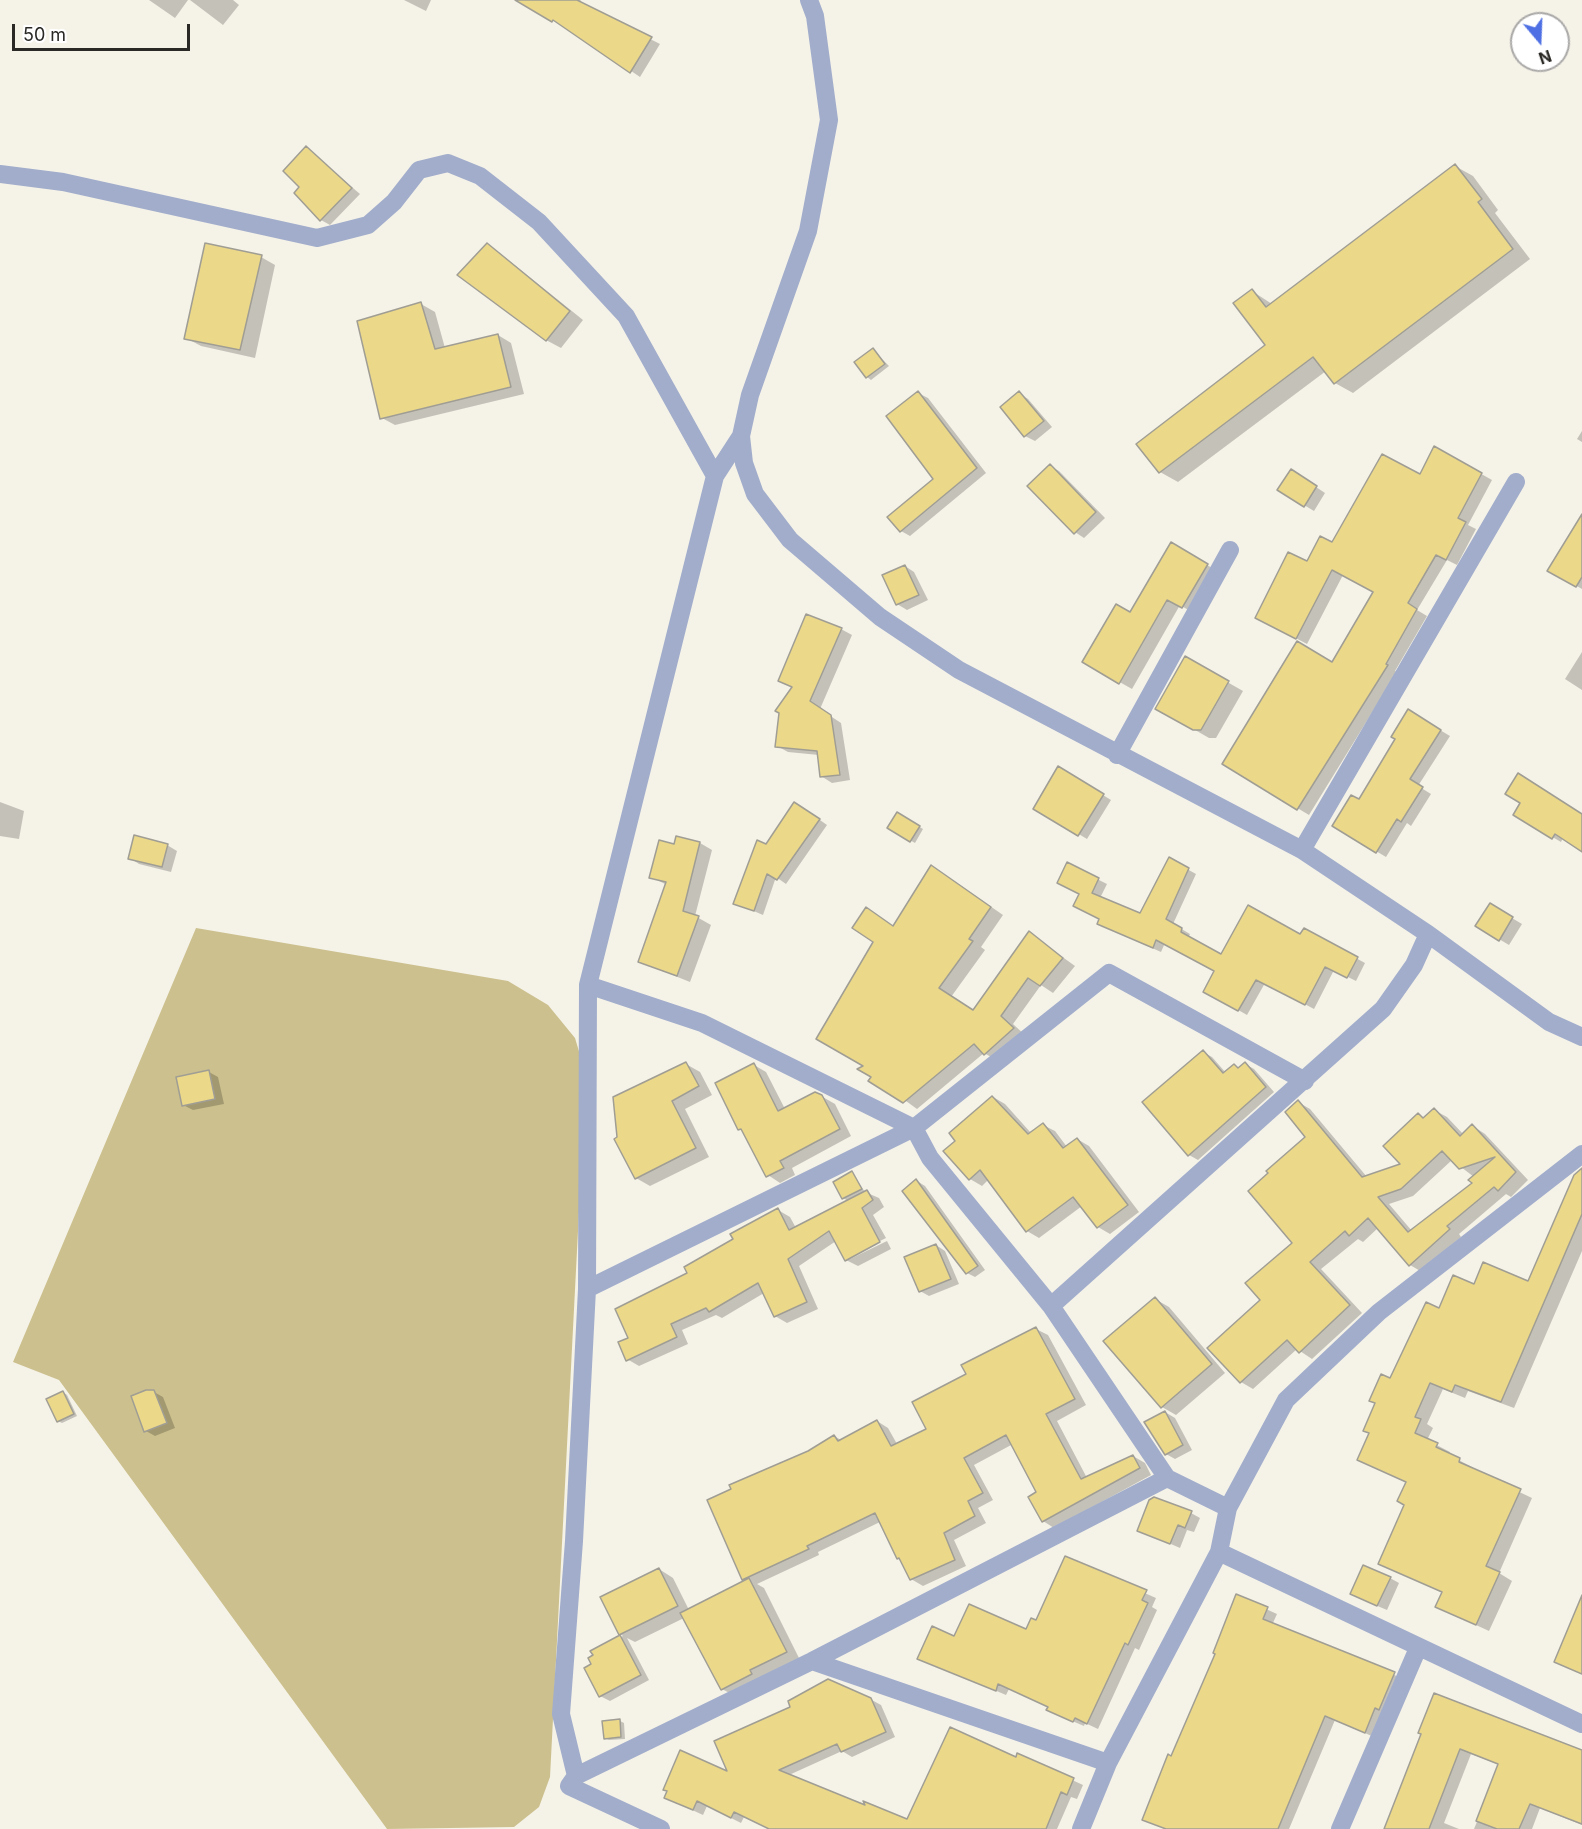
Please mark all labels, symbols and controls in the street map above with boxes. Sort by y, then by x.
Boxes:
scale bar [15,12,194,50]
north arrow [1510,12,1570,72]
text: 50 m [23,24,66,45]
text: N [1536,46,1554,69]

